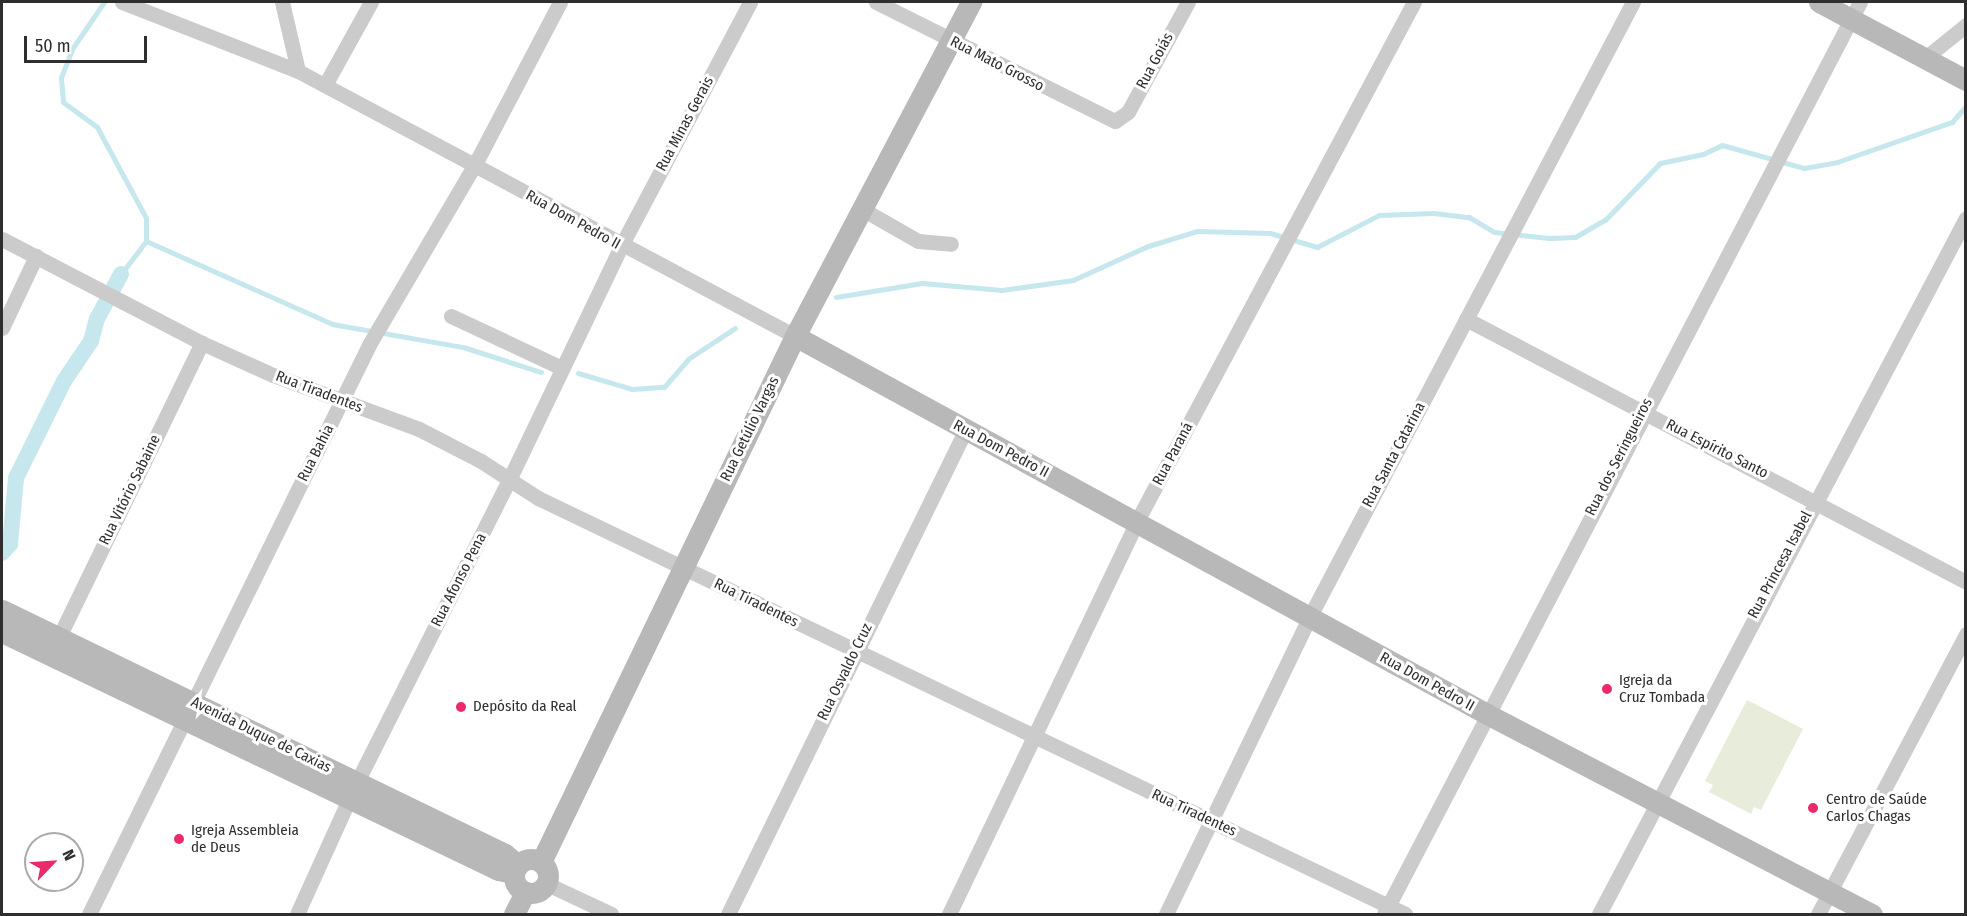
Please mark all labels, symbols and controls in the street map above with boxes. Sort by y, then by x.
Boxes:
scale bar [27,24,150,62]
street label: Rua Goiás [1133,30,1177,92]
street label: Rua Mato Grosso [947,33,1047,95]
text: 50 m [35,35,71,57]
street label: Rua Minas Gerais [652,74,718,174]
street label: Rua Dom Pedro II [523,187,623,253]
street label: Rua Tiradentes [273,367,365,417]
street label: Rua Getúlio Vargas [717,374,783,484]
street label: Rua dos Seringueiros [1582,395,1656,519]
street label: Rua Santa Catarina [1359,399,1429,511]
street label: Rua Espírito Santo [1663,415,1771,483]
street label: Rua Dom Pedro II [950,416,1052,482]
street label: Rua Paraná [1149,419,1197,489]
street label: Rua Bahia [294,422,338,484]
street label: Rua Vitório Sabaine [96,432,164,548]
street label: Rua Princesa Isabel [1744,508,1816,622]
street label: Rua Afonso Pena [428,530,490,630]
street label: Rua Tiradentes [711,575,801,631]
street label: Rua Osvaldo Cruz [814,620,876,724]
street label: Rua Dom Pedro II [1377,649,1477,715]
place label: Igreja da Cruz Tombada [1619,671,1705,706]
marker: Igreja da Cruz Tombada [1600,682,1614,696]
street label: Avenida Duque de Caxias [188,693,334,777]
place label: Depósito da Real [473,698,577,716]
marker: Depósito da Real [454,700,468,714]
street label: Rua Tiradentes [1149,785,1239,841]
place label: Centro de Saúde Carlos Chagas [1826,790,1927,825]
marker: Centro de Saúde Carlos Chagas [1804,799,1822,817]
place label: Igreja Assembleia de Deus [191,821,299,856]
north arrow [24,832,84,892]
marker: Igreja Assembleia de Deus [172,832,186,846]
text: N [58,847,80,863]

